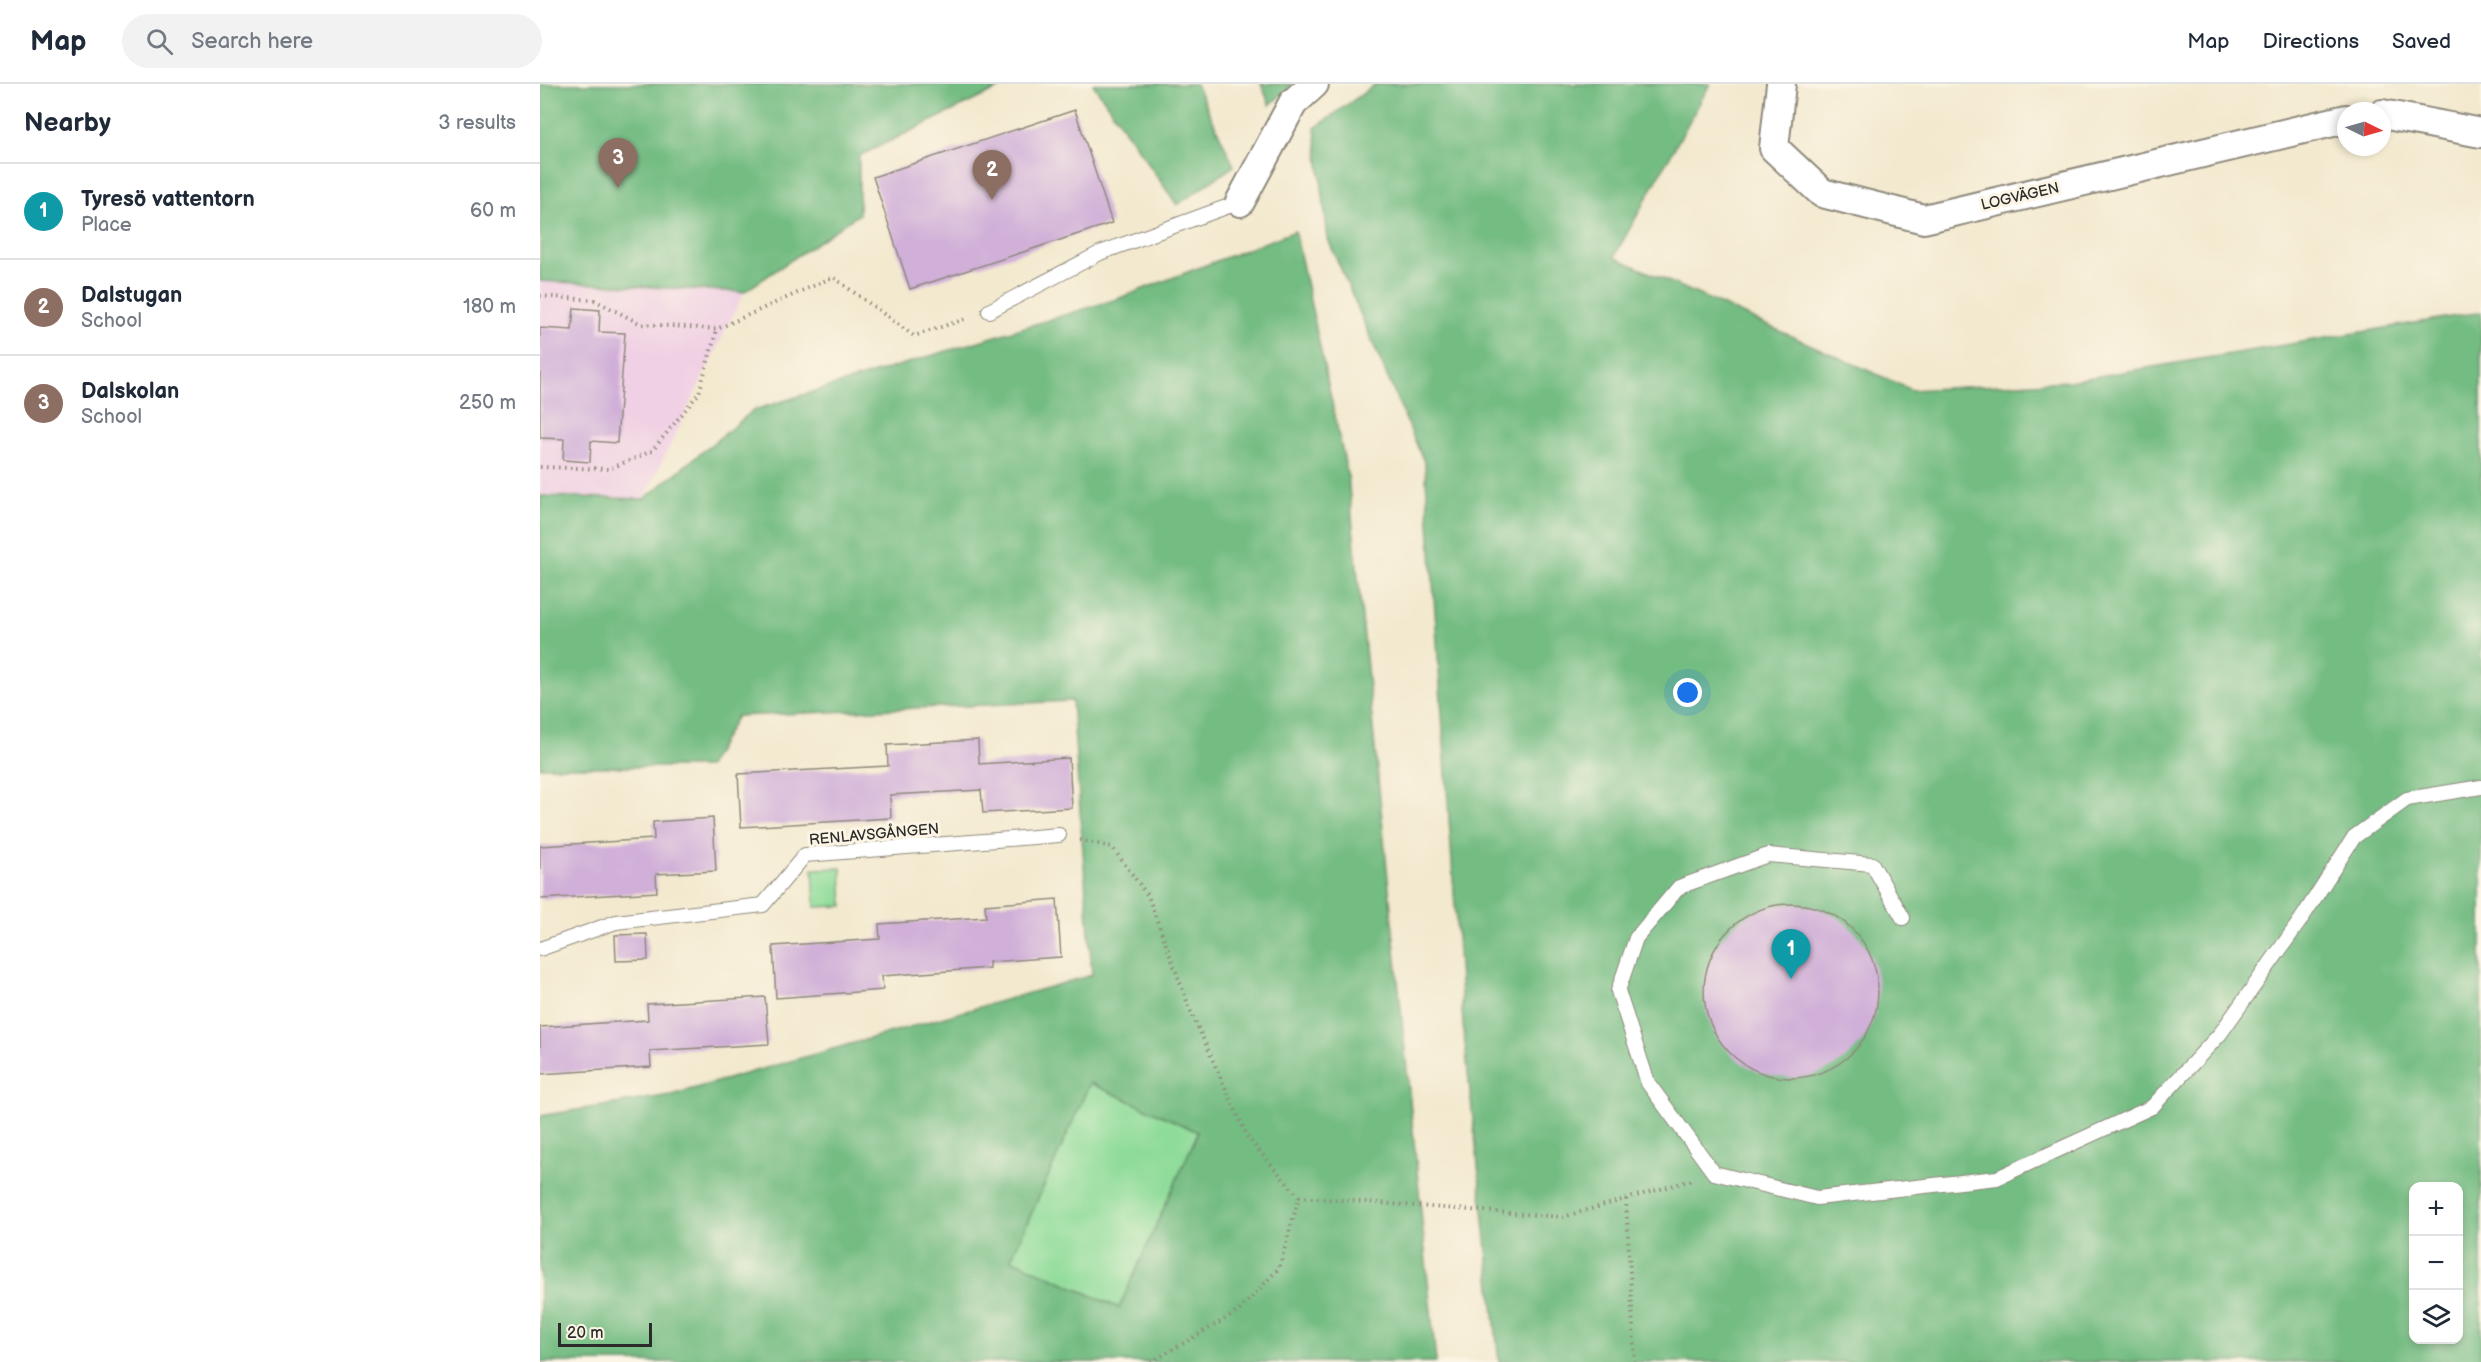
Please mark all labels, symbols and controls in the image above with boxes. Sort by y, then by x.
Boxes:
search box [122,14,542,68]
text: Map [30,25,86,58]
icon: search [143,25,176,58]
text: Search here [191,28,313,55]
text: Map [2187,29,2230,54]
text: Directions [2263,29,2359,54]
text: Saved [2392,29,2451,54]
north arrow [2337,102,2391,156]
text: Nearby [24,108,111,139]
text: 3 results [438,111,516,135]
pin: 3 [598,138,638,188]
pin: 2 [972,150,1012,200]
street label: LOGVÄGEN [1979,178,2061,215]
text: Tyresö vattentorn [81,186,255,213]
text: 1 [39,199,48,223]
text: 60 m [470,199,516,223]
text: Place [81,213,132,237]
text: Dalstugan [81,282,182,309]
text: 2 [38,295,49,319]
text: 180 m [463,295,516,319]
text: School [81,309,142,333]
text: Dalskolan [81,378,179,405]
text: 3 [38,391,49,415]
text: 250 m [459,391,516,415]
text: School [81,405,142,429]
your location [1673,678,1702,707]
street label: RENLAVSGÅNGEN [808,818,940,850]
pin: 1 [1772,930,1810,979]
map controls [2409,1182,2463,1344]
button: + [2409,1182,2463,1236]
button: − [2409,1236,2463,1290]
button: layers [2409,1290,2463,1344]
scale bar [558,1320,652,1348]
text: 20 m [567,1324,603,1343]

